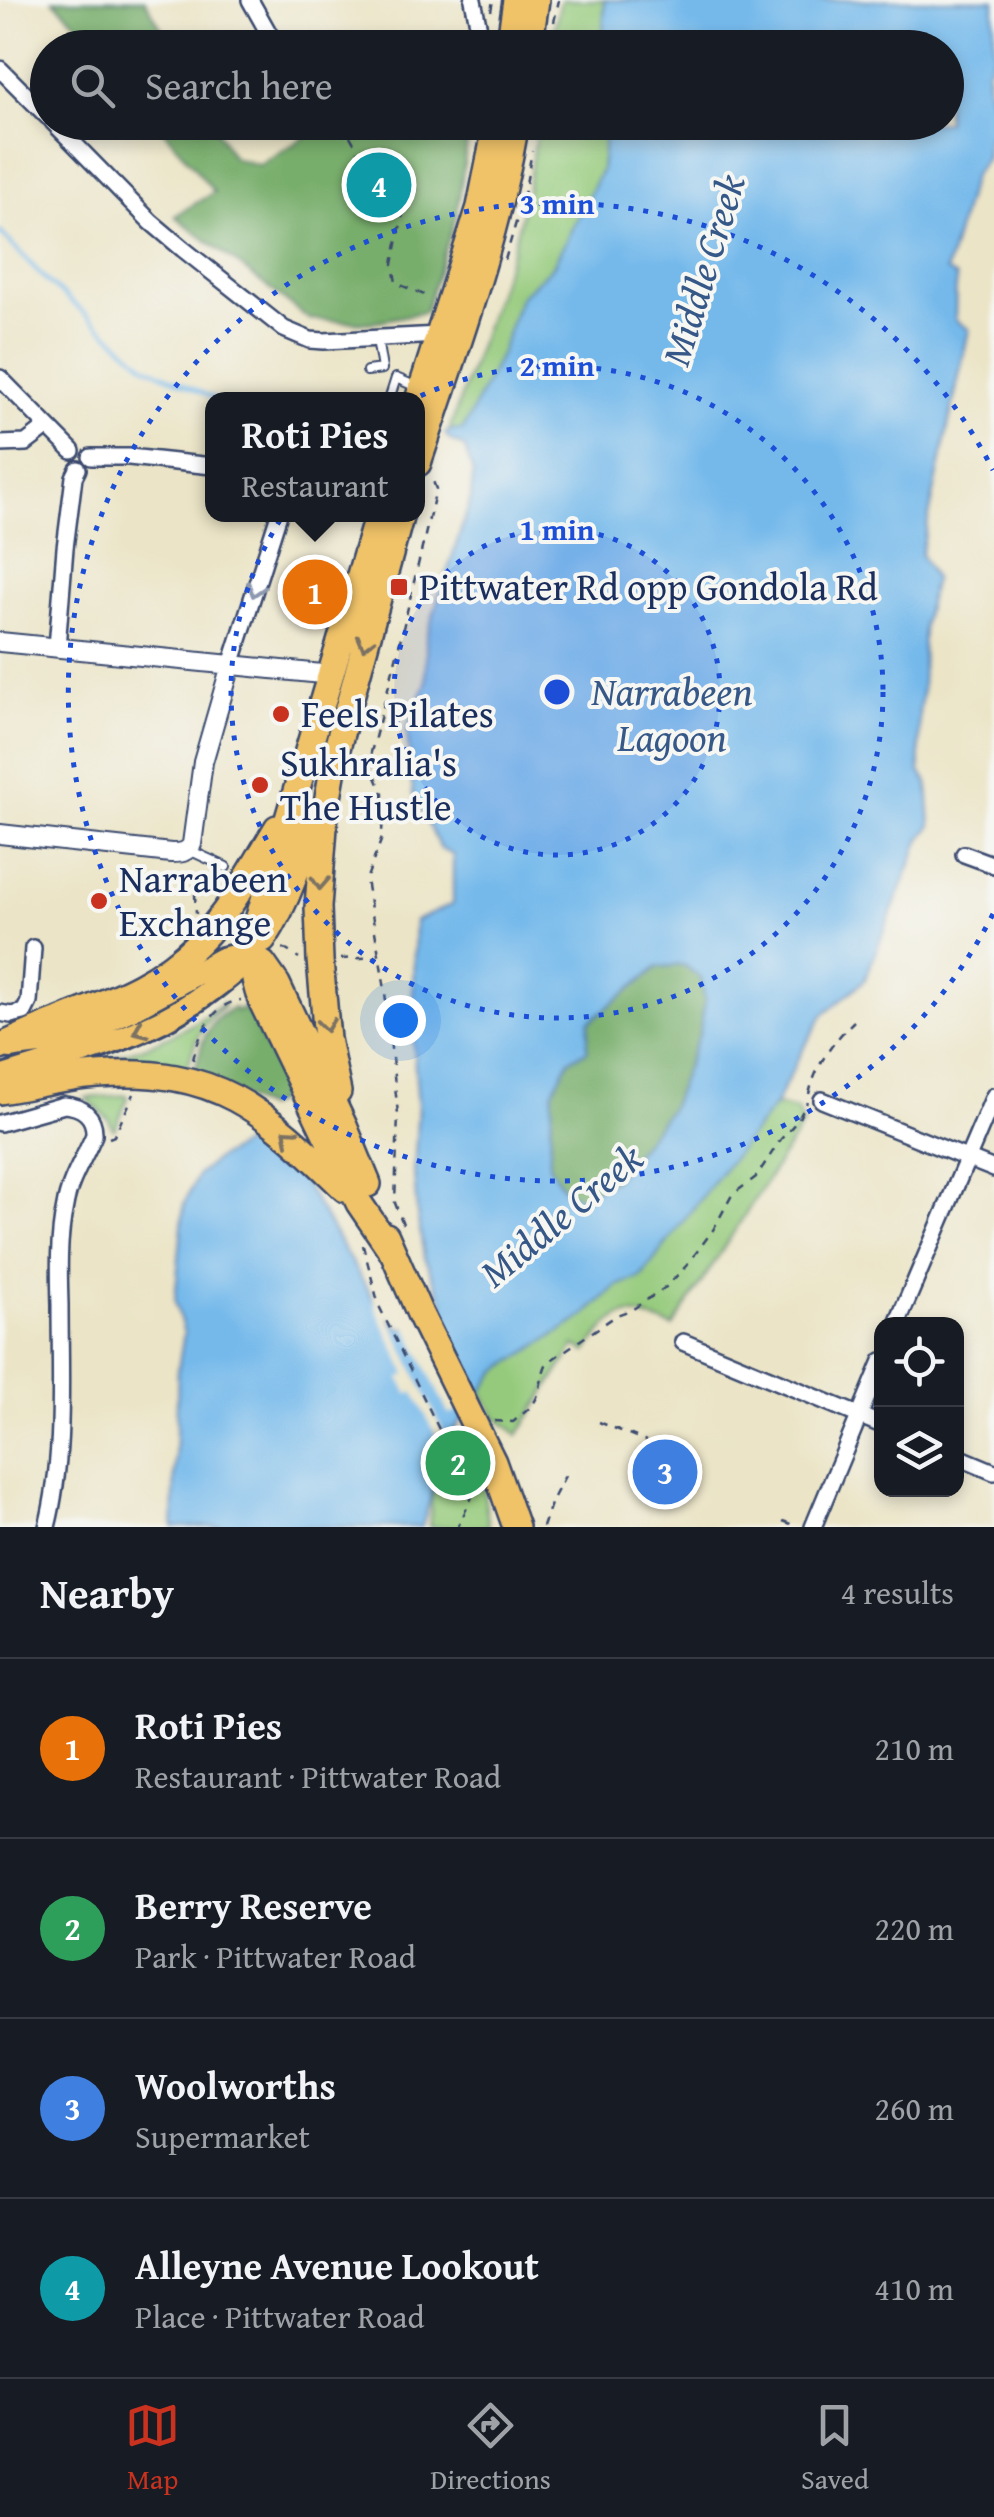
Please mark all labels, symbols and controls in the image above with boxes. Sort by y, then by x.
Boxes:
search box [30,30,964,140]
text: Search here [145,57,333,113]
icon: search [65,58,120,113]
pin: 4 [346,148,412,222]
water label: Middle Creek [646,166,760,373]
text: 3 min [520,181,595,225]
text: 2 min [520,343,595,387]
popup [205,392,425,522]
text: Roti Pies [241,406,389,462]
text: Restaurant [241,462,389,509]
text: 1 min [520,507,595,551]
pin: 1 [282,554,348,630]
place label: Pittwater Rd opp Gondola Rd [419,558,879,614]
marker: Pittwater Rd opp Gondola Rd [388,576,410,598]
one-way arrow [246,580,266,597]
one-way arrow [356,633,377,651]
water label: Narrabeen Lagoon [590,661,753,766]
centre of rings [539,674,575,710]
place label: Feels Pilates [301,685,494,741]
marker: Feels Pilates [270,703,292,725]
place label: Sukhralia's The Hustle [280,734,457,834]
marker: Sukhralia's The Hustle [249,774,271,796]
place label: Narrabeen Exchange [119,850,287,950]
one-way arrow [309,876,330,892]
marker: Narrabeen Exchange [88,890,110,912]
your location [375,995,426,1046]
one-way arrow [314,1016,335,1033]
one-way arrow [132,1019,150,1039]
water label: Middle Creek [466,1128,656,1301]
one-way arrow [282,1129,301,1147]
map controls [874,1317,964,1497]
button: locate [874,1317,964,1407]
button: layers [874,1407,964,1497]
pin: 2 [426,1426,490,1500]
pin: 3 [632,1434,698,1510]
text: Nearby [40,1562,174,1623]
text: 4 results [841,1569,954,1616]
text: Roti Pies [135,1697,282,1753]
text: 1 [64,1725,81,1772]
text: 210 m [875,1725,954,1772]
text: Restaurant · Pittwater Road [135,1753,501,1800]
text: Berry Reserve [135,1877,372,1933]
text: 2 [64,1905,81,1952]
text: 220 m [875,1905,954,1952]
text: Park · Pittwater Road [135,1933,416,1980]
text: Woolworths [135,2057,336,2113]
text: 3 [64,2085,81,2132]
text: 260 m [875,2085,954,2132]
text: Supermarket [135,2113,310,2160]
text: Alleyne Avenue Lookout [135,2237,539,2293]
text: 4 [64,2265,81,2312]
text: 410 m [875,2265,954,2312]
text: Place · Pittwater Road [135,2293,425,2340]
tab: Map [125,2398,180,2499]
tab: Directions [430,2398,551,2499]
tab: Saved [801,2398,869,2499]

